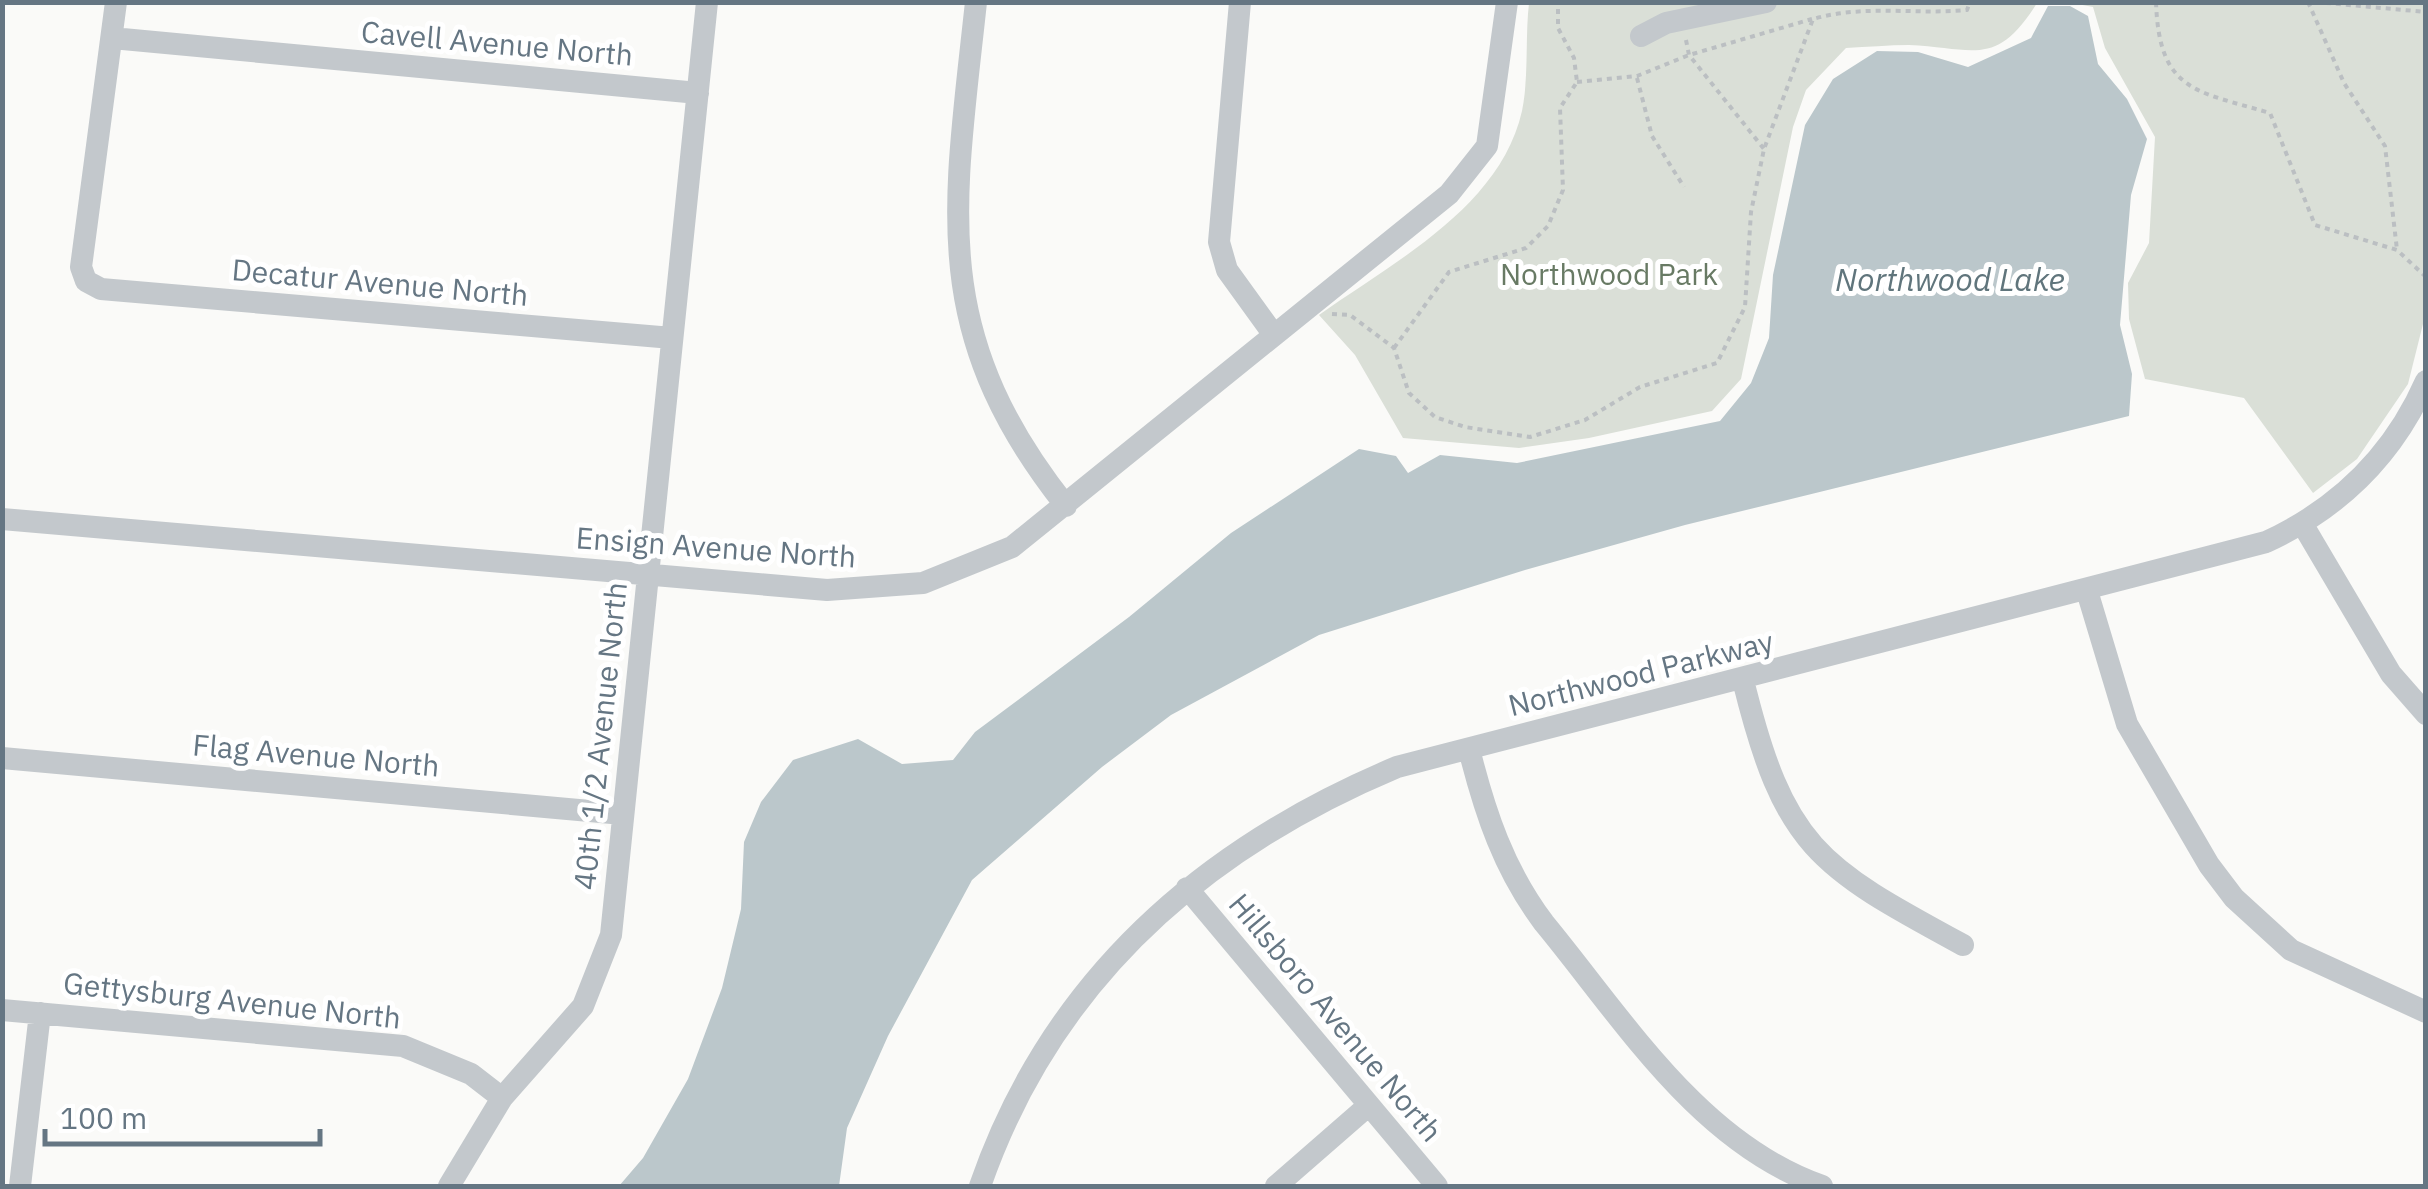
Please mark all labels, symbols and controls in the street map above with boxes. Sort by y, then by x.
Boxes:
street label: Cavell Avenue North [360,11,635,74]
street label: Decatur Avenue North [230,249,530,314]
park label: Northwood Park [1500,254,1718,293]
water label: Northwood Lake [1835,258,2065,300]
street label: Ensign Avenue North [575,517,857,576]
street label: 40th 1/2 Avenue North [564,580,635,892]
street label: Northwood Parkway [1504,621,1777,724]
street label: Flag Avenue North [191,724,441,785]
street label: Hillsboro Avenue North [1221,885,1451,1149]
street label: Gettysburg Avenue North [61,962,403,1037]
scale bar [45,1084,320,1146]
text: 100 m [60,1098,147,1137]

